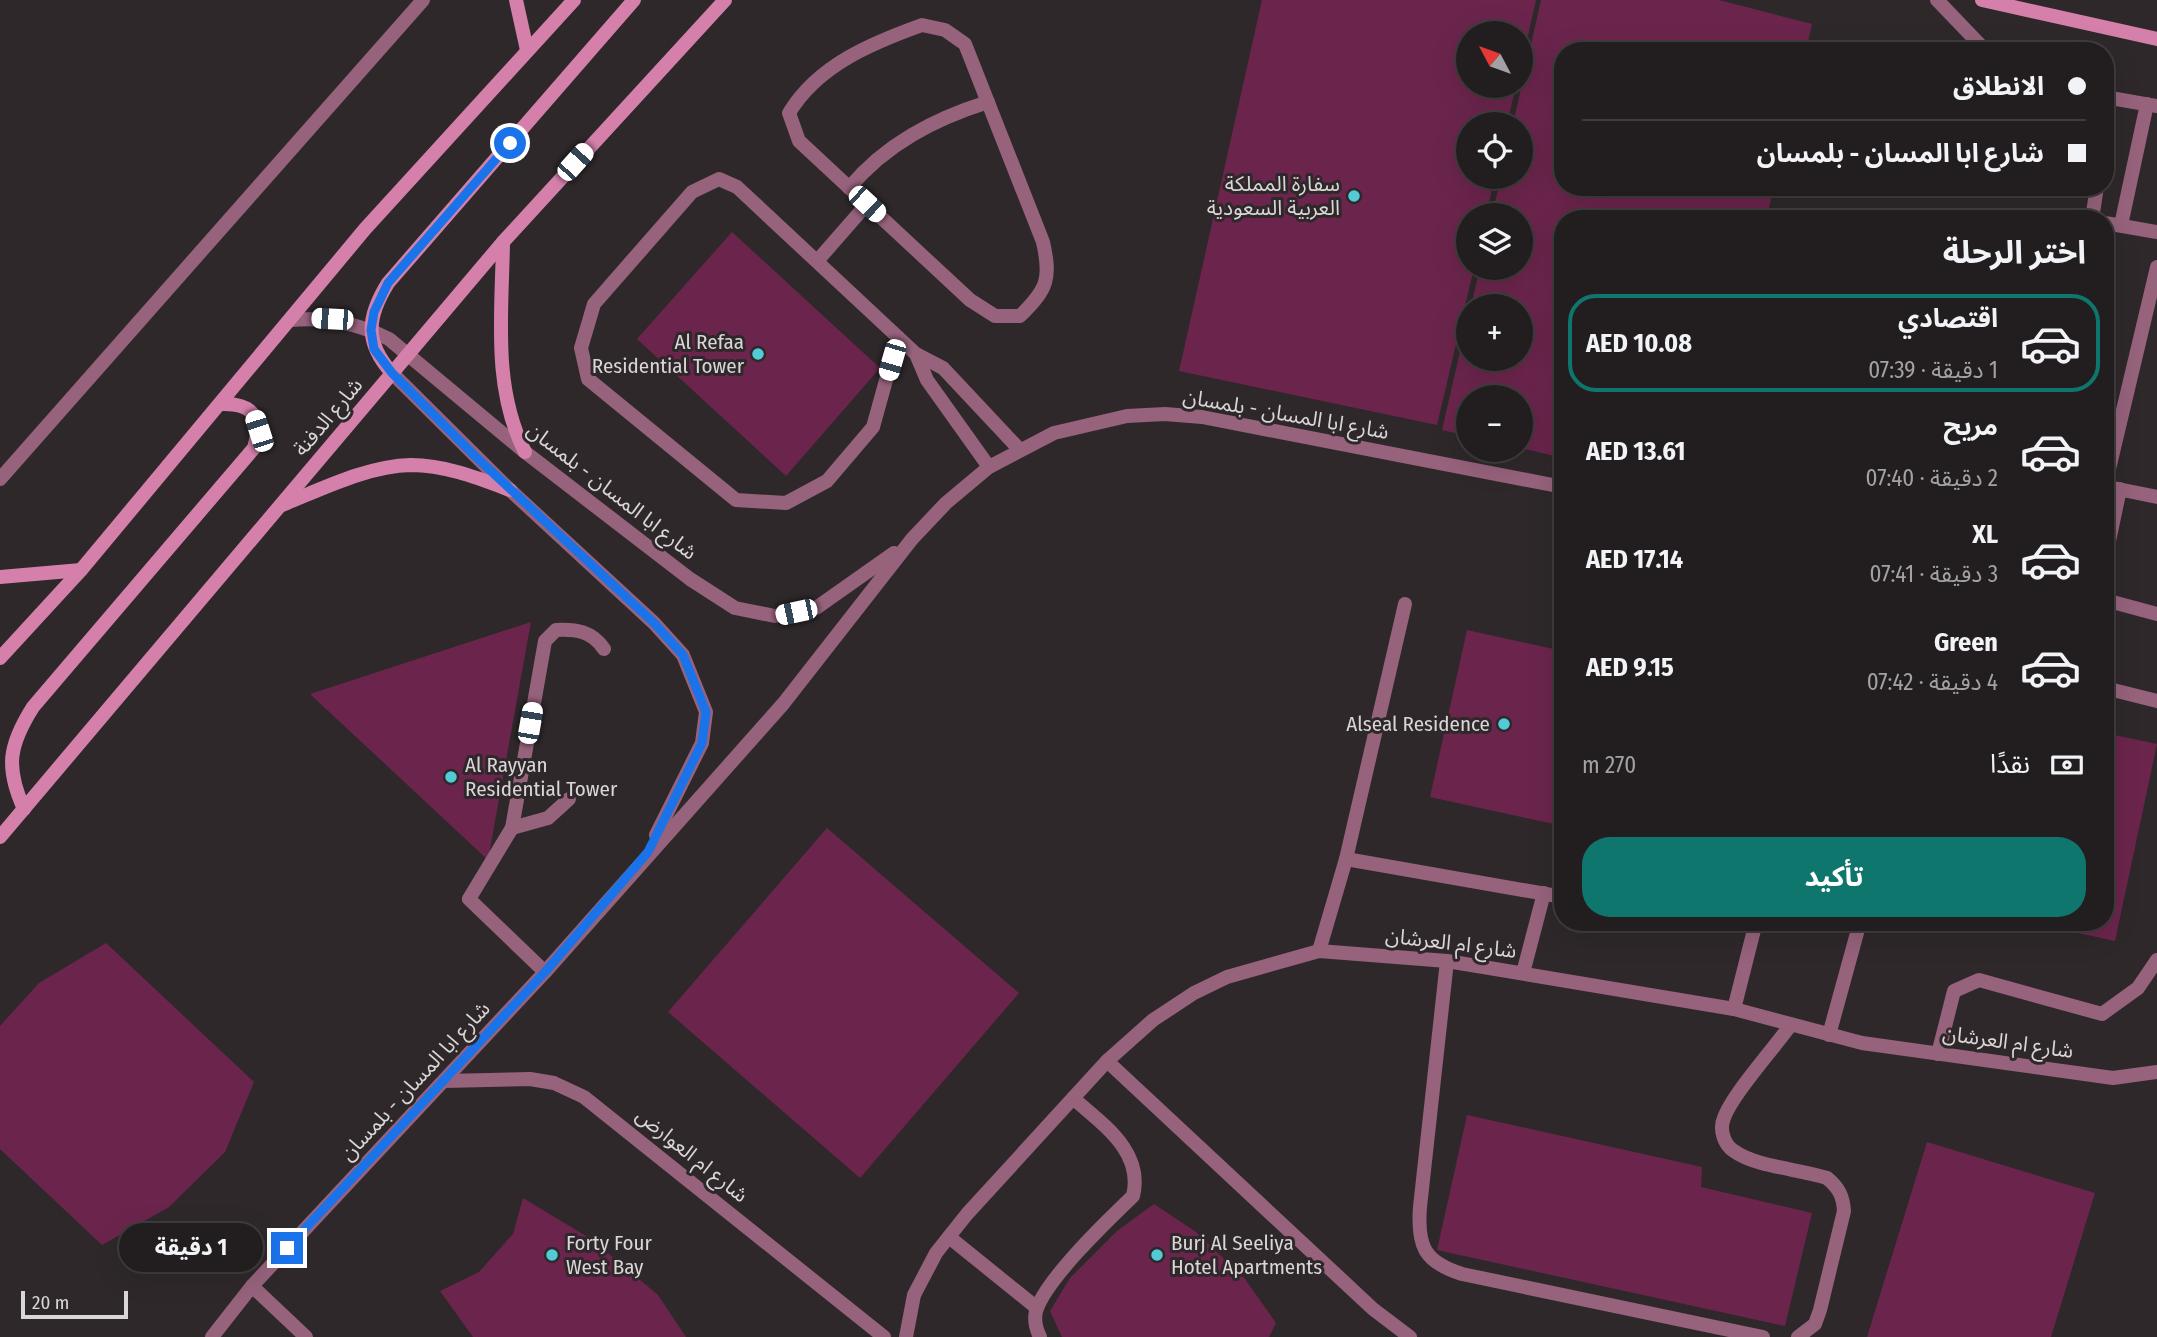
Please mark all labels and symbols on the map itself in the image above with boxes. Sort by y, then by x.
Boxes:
north arrow [1456,21,1533,98]
route start [494,127,526,159]
car [554,139,597,185]
place label: سفارة المملكة العربية السعودية [1207,171,1340,221]
car [845,182,890,226]
marker: سفارة المملكة العربية السعودية [1346,188,1362,204]
car [311,307,354,331]
place label: Al Refaa Residential Tower [592,329,745,379]
car [877,337,908,383]
marker: Al Refaa Residential Tower [750,346,766,362]
street label: شارع الدفنة [288,373,370,463]
street label: شارع ابا المسان - بلمسان [1181,383,1391,447]
car [243,408,276,454]
street label: شارع ابا المسان - بلمسان [521,417,702,567]
car [774,597,819,627]
car [517,700,544,746]
place label: Alseal Residence [1346,711,1490,737]
marker: Alseal Residence [1496,716,1512,732]
place label: Al Rayyan Residential Tower [465,752,618,802]
marker: Al Rayyan Residential Tower [443,769,459,785]
street label: شارع ام العرشان [1384,922,1518,967]
street label: شارع ابا المسان - بلمسان [334,996,497,1167]
street label: شارع ام العرشان [1940,1020,2075,1067]
street label: شارع ام العوارض [629,1102,753,1210]
callout: 1 دقيقة [119,1224,262,1272]
place label: Forty Four West Bay [566,1230,652,1280]
place label: Burj Al Seeliya Hotel Apartments [1171,1230,1322,1280]
route end [271,1232,303,1264]
marker: Forty Four West Bay [544,1247,560,1263]
marker: Burj Al Seeliya Hotel Apartments [1149,1247,1165,1263]
scale bar [21,1288,128,1320]

